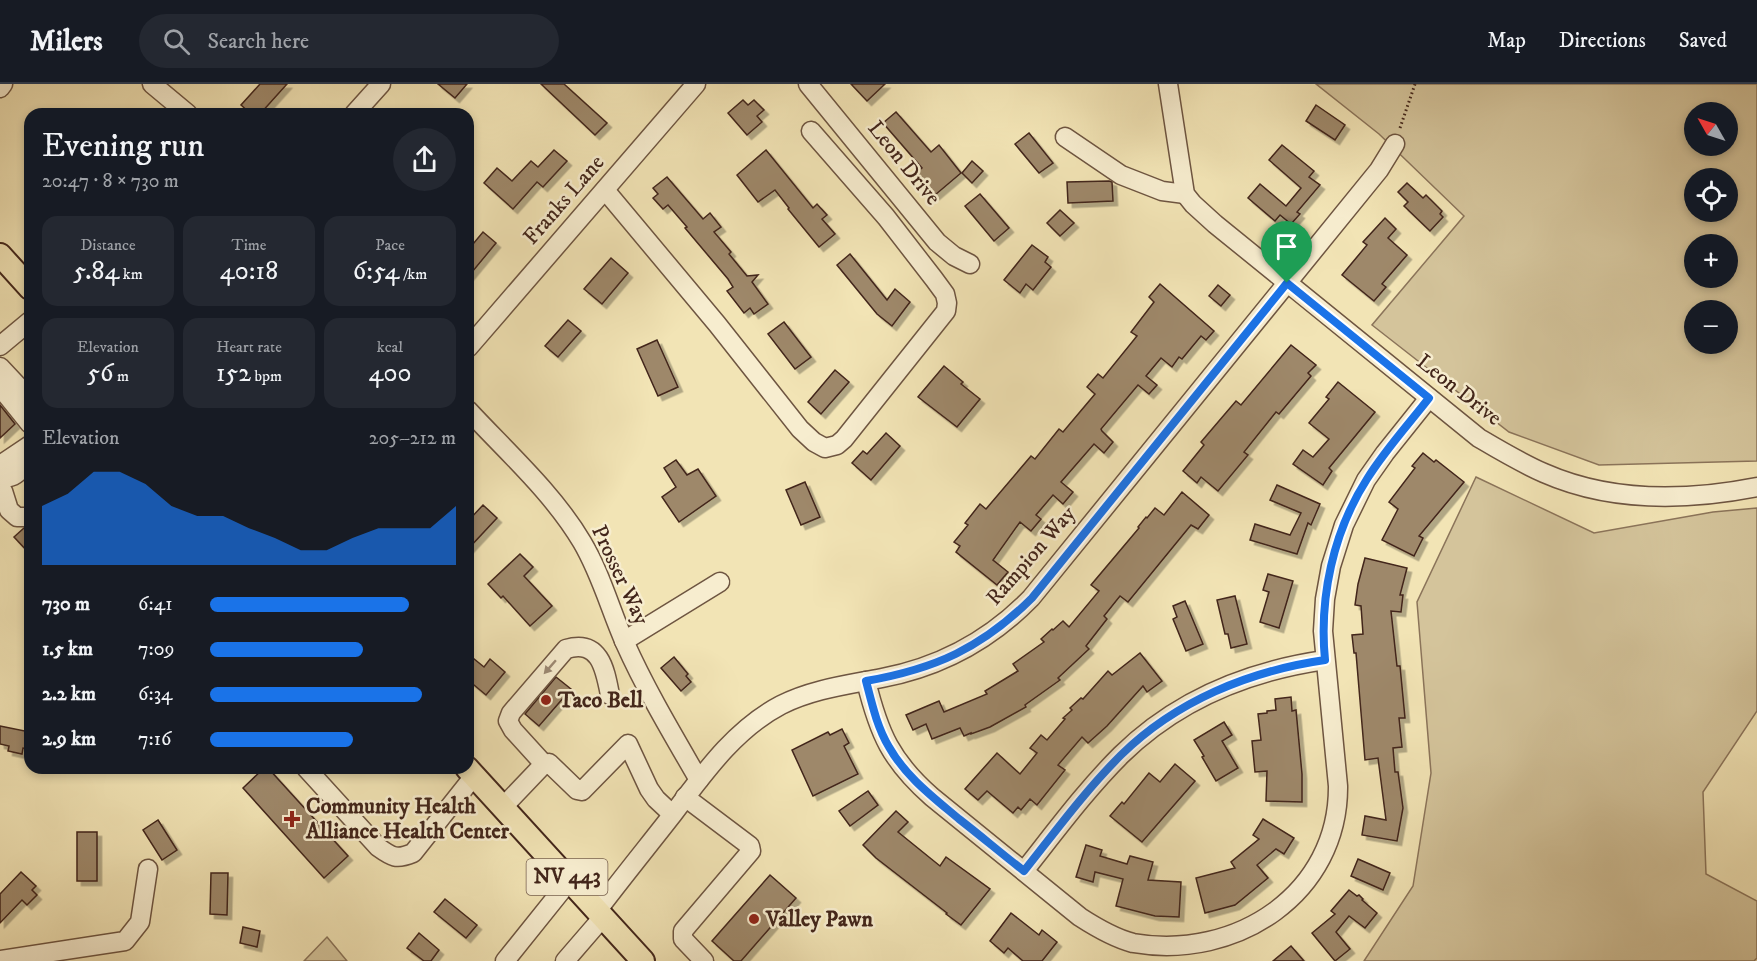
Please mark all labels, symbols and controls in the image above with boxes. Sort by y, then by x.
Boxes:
search box [139,14,559,68]
text: Milers [30,24,103,59]
icon: search [160,25,193,58]
text: Search here [208,28,309,55]
text: Map [1487,28,1526,54]
text: Directions [1559,28,1646,54]
text: Saved [1679,28,1727,54]
north arrow [1684,102,1738,156]
map controls [1684,102,1738,354]
street label: Leon Drive [862,115,946,211]
text: Evening run [42,126,204,167]
button: share [393,128,456,191]
street label: Franks Lane [518,150,610,250]
button: locate [1684,168,1738,222]
text: 20:47 · 8 × 730 m [42,169,179,194]
pin [1261,221,1312,283]
icon: arrive [1270,230,1303,263]
button: + [1684,234,1738,288]
text: Distance [80,235,136,255]
text: Time [232,235,266,255]
text: Pace [375,235,405,255]
text: 5.84 [73,255,119,288]
text: 40:18 [220,255,278,288]
text: 6:54 [353,255,400,288]
text: km [119,264,143,284]
text: /km [400,264,427,284]
button: − [1684,300,1738,354]
text: Elevation [77,337,139,357]
text: Heart rate [216,337,282,357]
text: kcal [377,337,403,357]
street label: Leon Drive [1411,348,1507,432]
text: 56 [87,357,114,390]
text: 152 [216,357,251,390]
text: 400 [369,357,411,390]
text: m [114,366,129,386]
text: bpm [251,366,282,386]
text: Elevation [42,426,119,451]
text: 205–212 m [369,426,456,451]
street label: Rampion Way [981,500,1082,611]
street label: Prosser Way [585,521,655,630]
text: 730 m [42,592,90,617]
text: 6:41 [138,592,172,617]
text: 1.5 km [42,637,93,662]
text: 7:09 [138,637,175,662]
one-way arrow [544,659,557,675]
text: 2.2 km [42,682,96,707]
text: 6:34 [138,682,173,707]
place label: Taco Bell [557,687,644,714]
marker: Taco Bell [539,693,553,707]
text: 2.9 km [42,727,96,752]
text: 7:16 [138,727,171,752]
place label: Community Health Alliance Health Center [305,793,510,845]
marker: Community Health Alliance Health Center [283,810,301,828]
road number: NV 443 [526,859,608,895]
place label: Valley Pawn [765,906,873,933]
marker: Valley Pawn [747,912,761,926]

